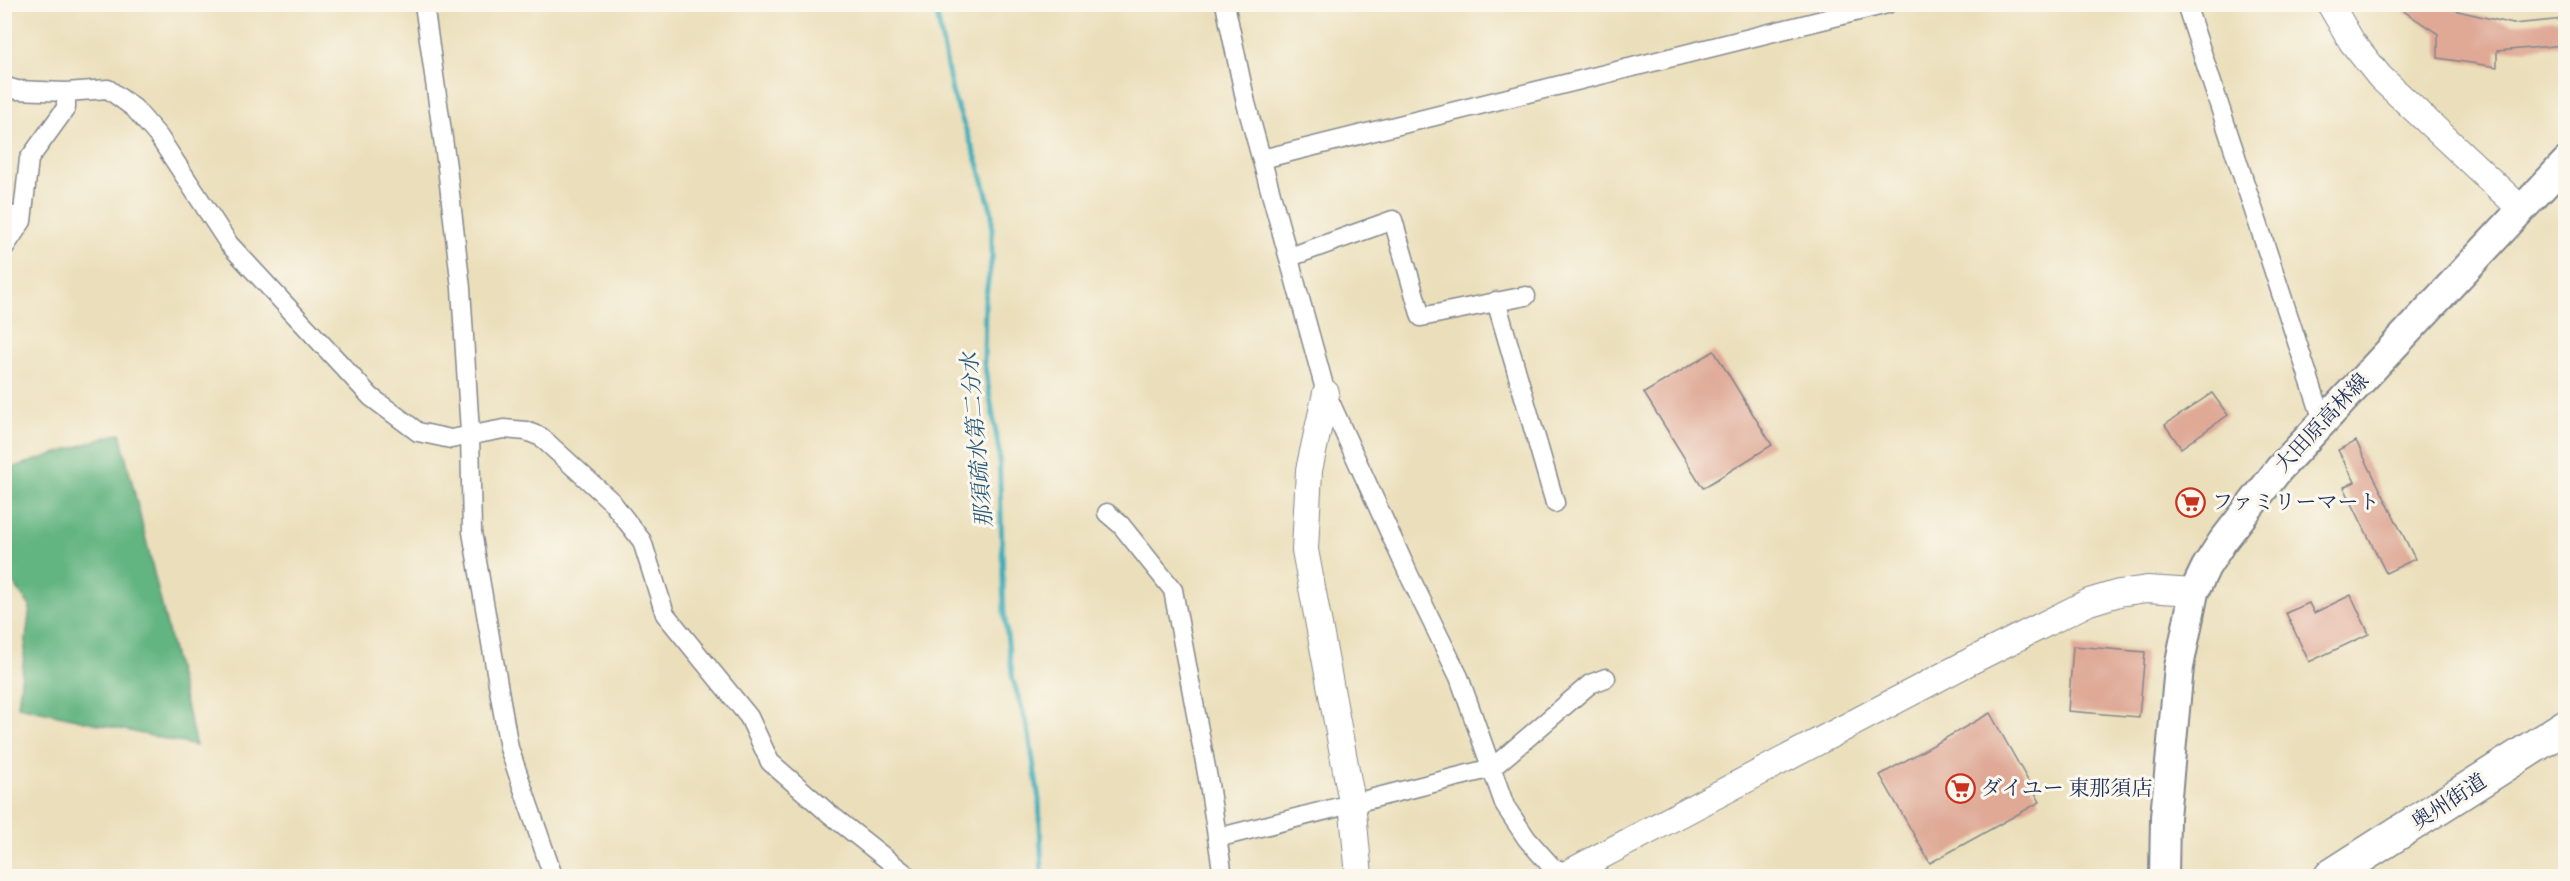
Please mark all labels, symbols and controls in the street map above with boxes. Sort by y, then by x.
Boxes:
water label: 那須疏水第二分水 [955,349,999,529]
street label: 大田原高林線 [2269,368,2375,478]
supermarket icon: ファミリーマート [2175,486,2207,518]
place label: ファミリーマート [2212,489,2380,516]
street label: 奥州街道 [2406,768,2492,836]
supermarket icon: ダイユー 東那須店 [1944,772,1976,804]
place label: ダイユー 東那須店 [1981,775,2152,802]

